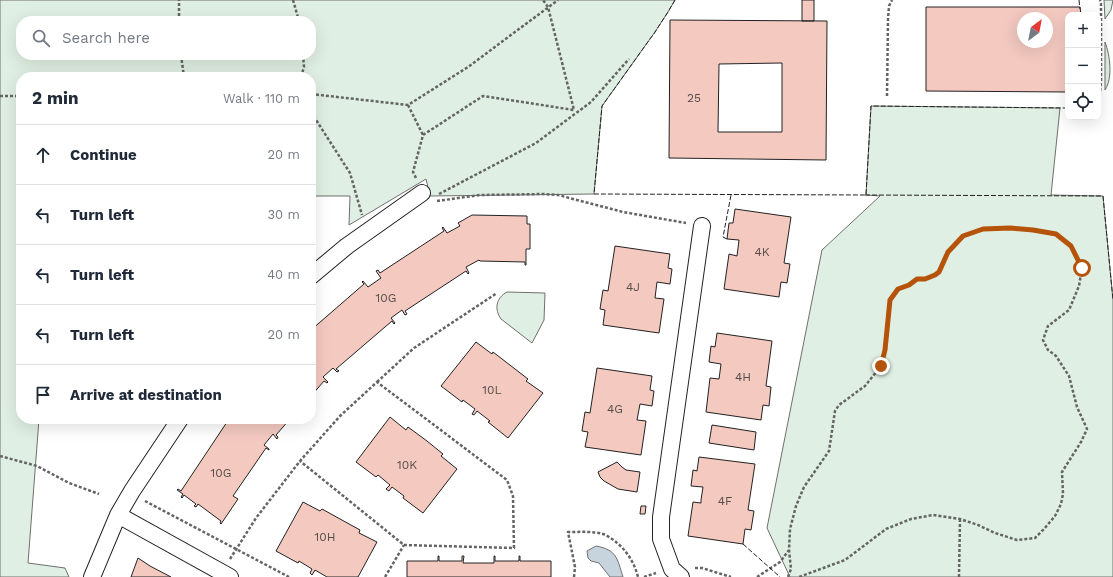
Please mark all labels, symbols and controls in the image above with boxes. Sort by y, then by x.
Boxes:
north arrow [1017,12,1053,48]
map controls [1065,12,1101,120]
button: + [1065,12,1101,48]
search box [16,16,316,60]
icon: search [30,27,52,49]
text: Search here [62,29,150,47]
button: − [1065,48,1101,84]
button: locate [1065,84,1101,120]
text: 2 min [32,88,78,108]
text: Walk · 110 m [223,91,300,106]
house number: 25 [687,91,701,105]
icon: ahead [32,144,54,166]
text: Continue [70,146,137,164]
text: 20 m [268,147,300,162]
icon: left [32,204,54,226]
text: Turn left [70,206,134,224]
text: 30 m [268,207,300,222]
house number: 4K [754,245,770,259]
route start [1073,259,1091,277]
icon: left [32,264,54,286]
text: Turn left [70,266,134,284]
text: 40 m [267,267,300,282]
house number: 4J [626,280,640,294]
house number: 10G [376,291,396,305]
icon: left [32,324,54,346]
text: Turn left [70,326,134,344]
text: 20 m [268,327,300,342]
route end [872,357,890,375]
house number: 4H [735,370,751,384]
house number: 10L [482,383,502,397]
icon: arrive [32,384,54,406]
text: Arrive at destination [70,386,222,404]
house number: 4G [607,402,623,416]
house number: 10K [397,458,417,472]
house number: 10G [211,466,231,480]
house number: 4F [718,494,732,508]
house number: 10H [315,530,335,544]

